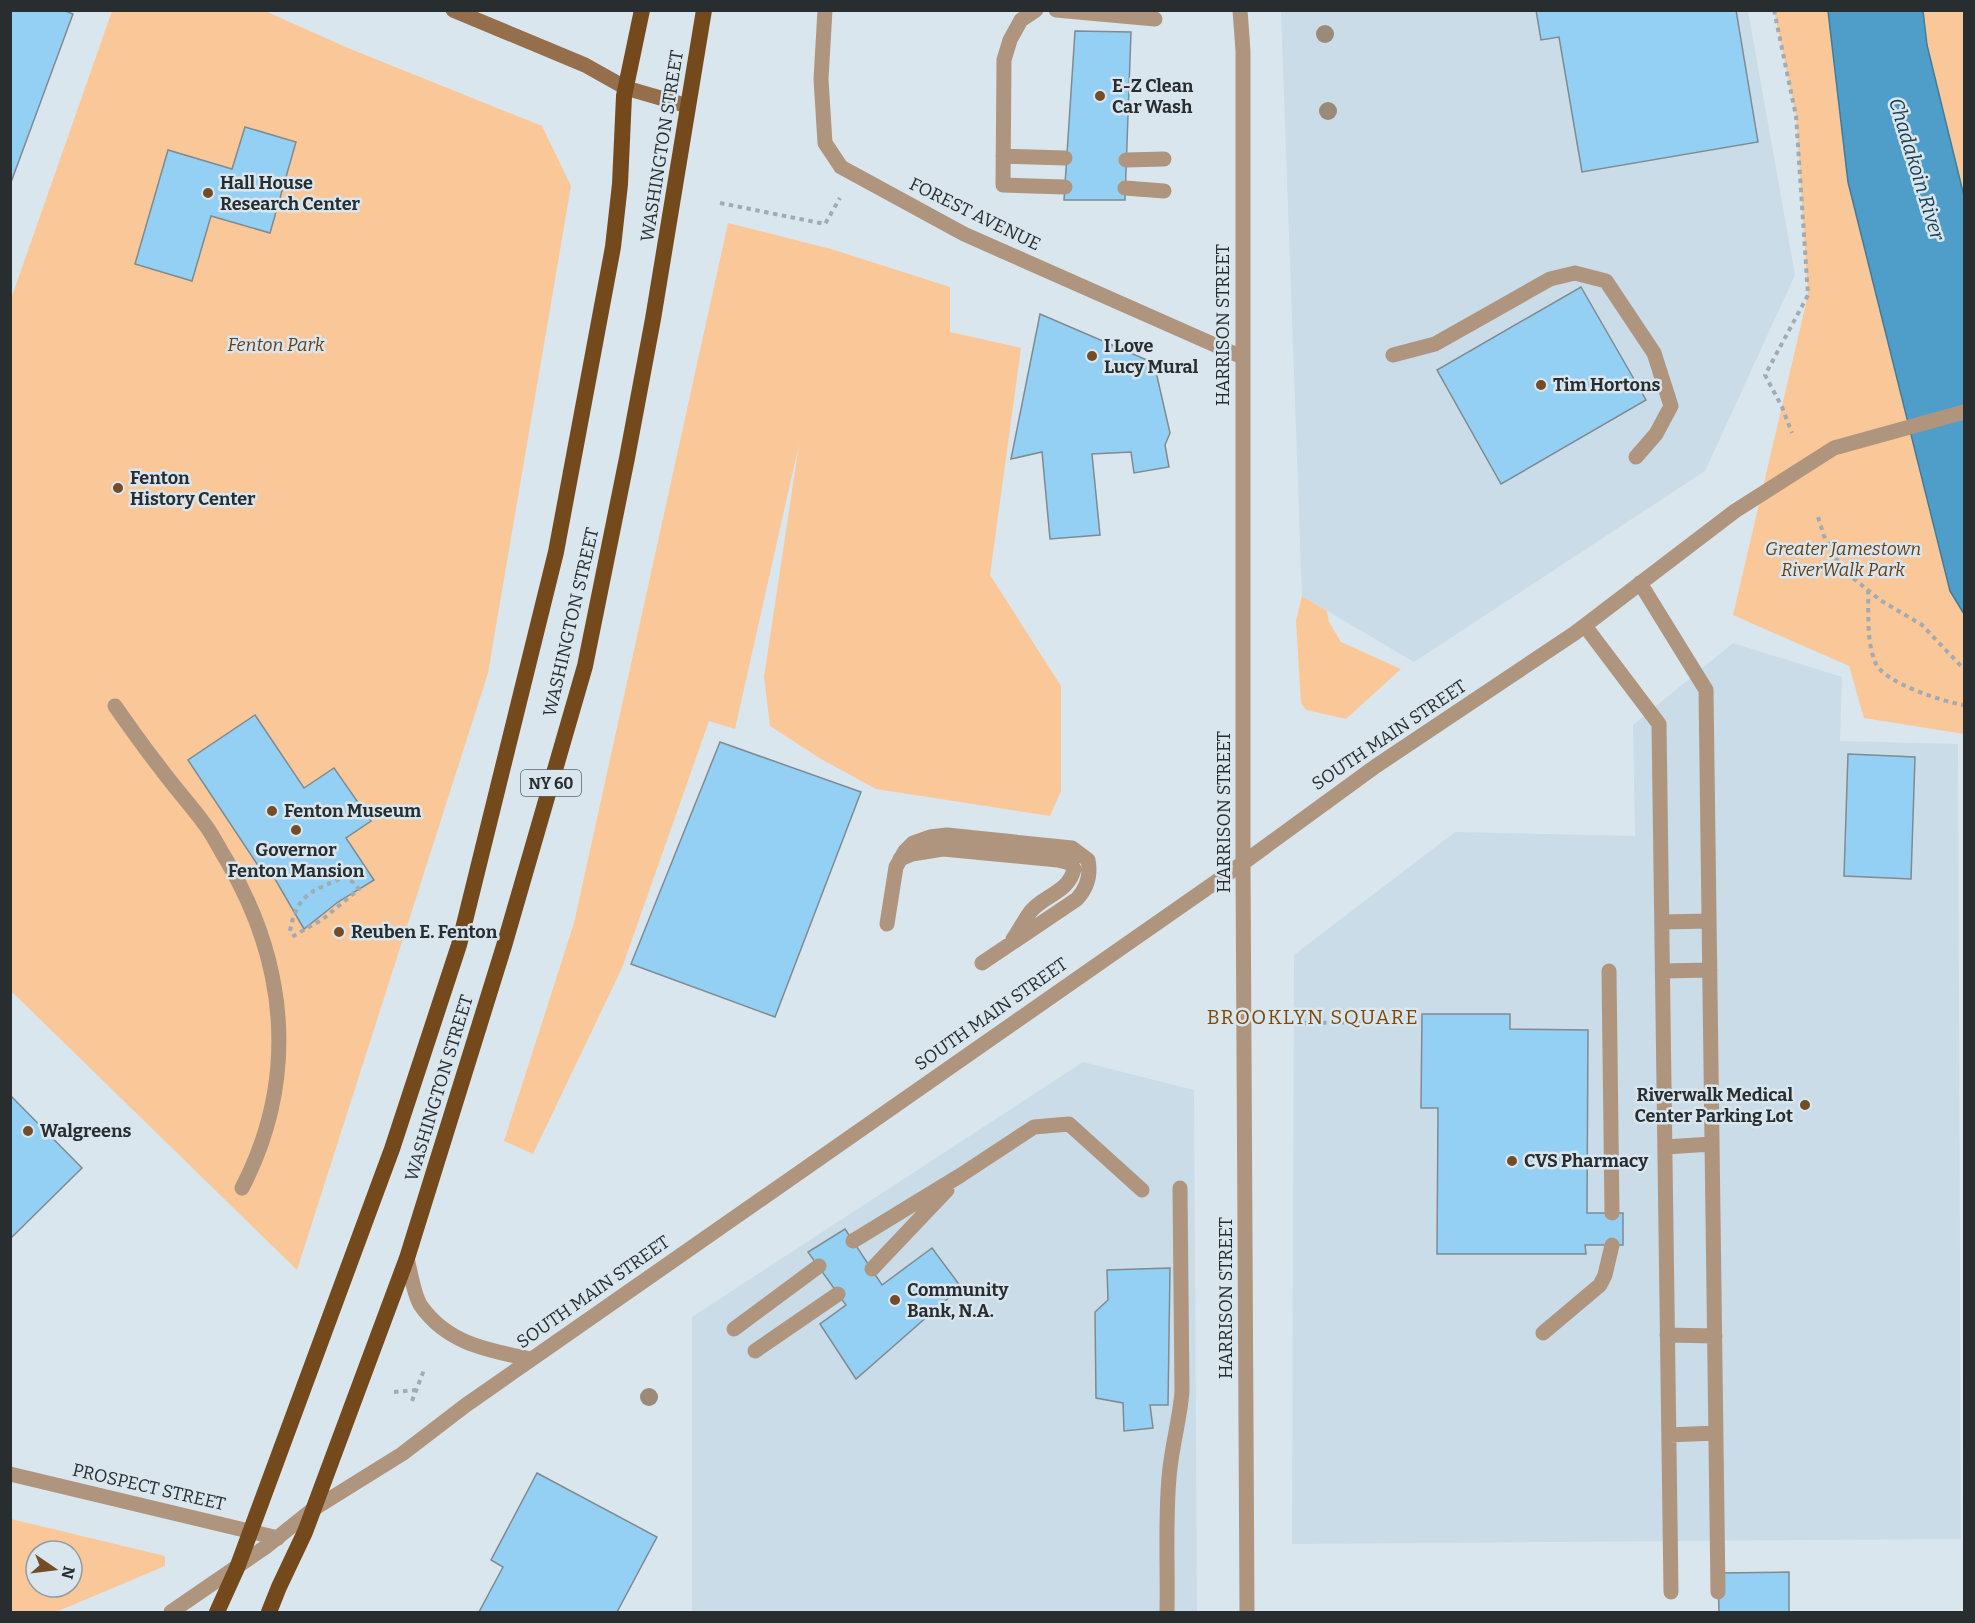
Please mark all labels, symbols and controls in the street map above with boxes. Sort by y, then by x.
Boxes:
street label: WASHINGTON STREET [636,48,688,243]
place label: E-Z Clean Car Wash [1112,75,1194,118]
marker: E-Z Clean Car Wash [1093,89,1107,103]
water label: Chadakoin River [1884,95,1950,244]
place label: Hall House Research Center [220,172,361,215]
street label: FOREST AVENUE [906,173,1044,255]
marker: Hall House Research Center [201,186,215,200]
street label: HARRISON STREET [1212,243,1234,406]
park label: Fenton Park [227,334,325,356]
place label: I Love Lucy Mural [1104,335,1199,378]
marker: I Love Lucy Mural [1085,349,1099,363]
place label: Tim Hortons [1553,374,1661,396]
marker: Tim Hortons [1534,378,1548,392]
place label: Fenton History Center [130,467,256,510]
marker: Fenton History Center [111,481,125,495]
street label: WASHINGTON STREET [539,525,604,719]
park label: Greater Jamestown RiverWalk Park [1765,538,1921,581]
street label: SOUTH MAIN STREET [1307,675,1471,795]
street label: HARRISON STREET [1213,730,1235,893]
road number: NY 60 [521,770,581,796]
place label: Fenton Museum [284,800,421,822]
marker: Fenton Museum [265,804,279,818]
marker: Governor Fenton Mansion [289,823,303,837]
place label: Governor Fenton Mansion [228,839,365,882]
place label: Reuben E. Fenton [351,921,498,943]
marker: Reuben E. Fenton [332,925,346,939]
street label: SOUTH MAIN STREET [910,953,1072,1075]
street label: WASHINGTON STREET [400,992,478,1184]
district label: BROOKLYN SQUARE [1207,1005,1419,1029]
place label: Riverwalk Medical Center Parking Lot [1635,1084,1793,1127]
marker: Riverwalk Medical Center Parking Lot [1798,1098,1812,1112]
place label: Walgreens [40,1120,132,1142]
marker: Walgreens [21,1124,35,1138]
place label: CVS Pharmacy [1524,1150,1649,1172]
marker: CVS Pharmacy [1505,1154,1519,1168]
street label: HARRISON STREET [1215,1216,1237,1379]
street label: SOUTH MAIN STREET [512,1231,674,1353]
place label: Community Bank, N.A. [907,1279,1009,1322]
marker: Community Bank, N.A. [888,1293,902,1307]
street label: PROSPECT STREET [70,1459,228,1515]
north arrow [24,1539,84,1599]
text: N [57,1564,79,1581]

